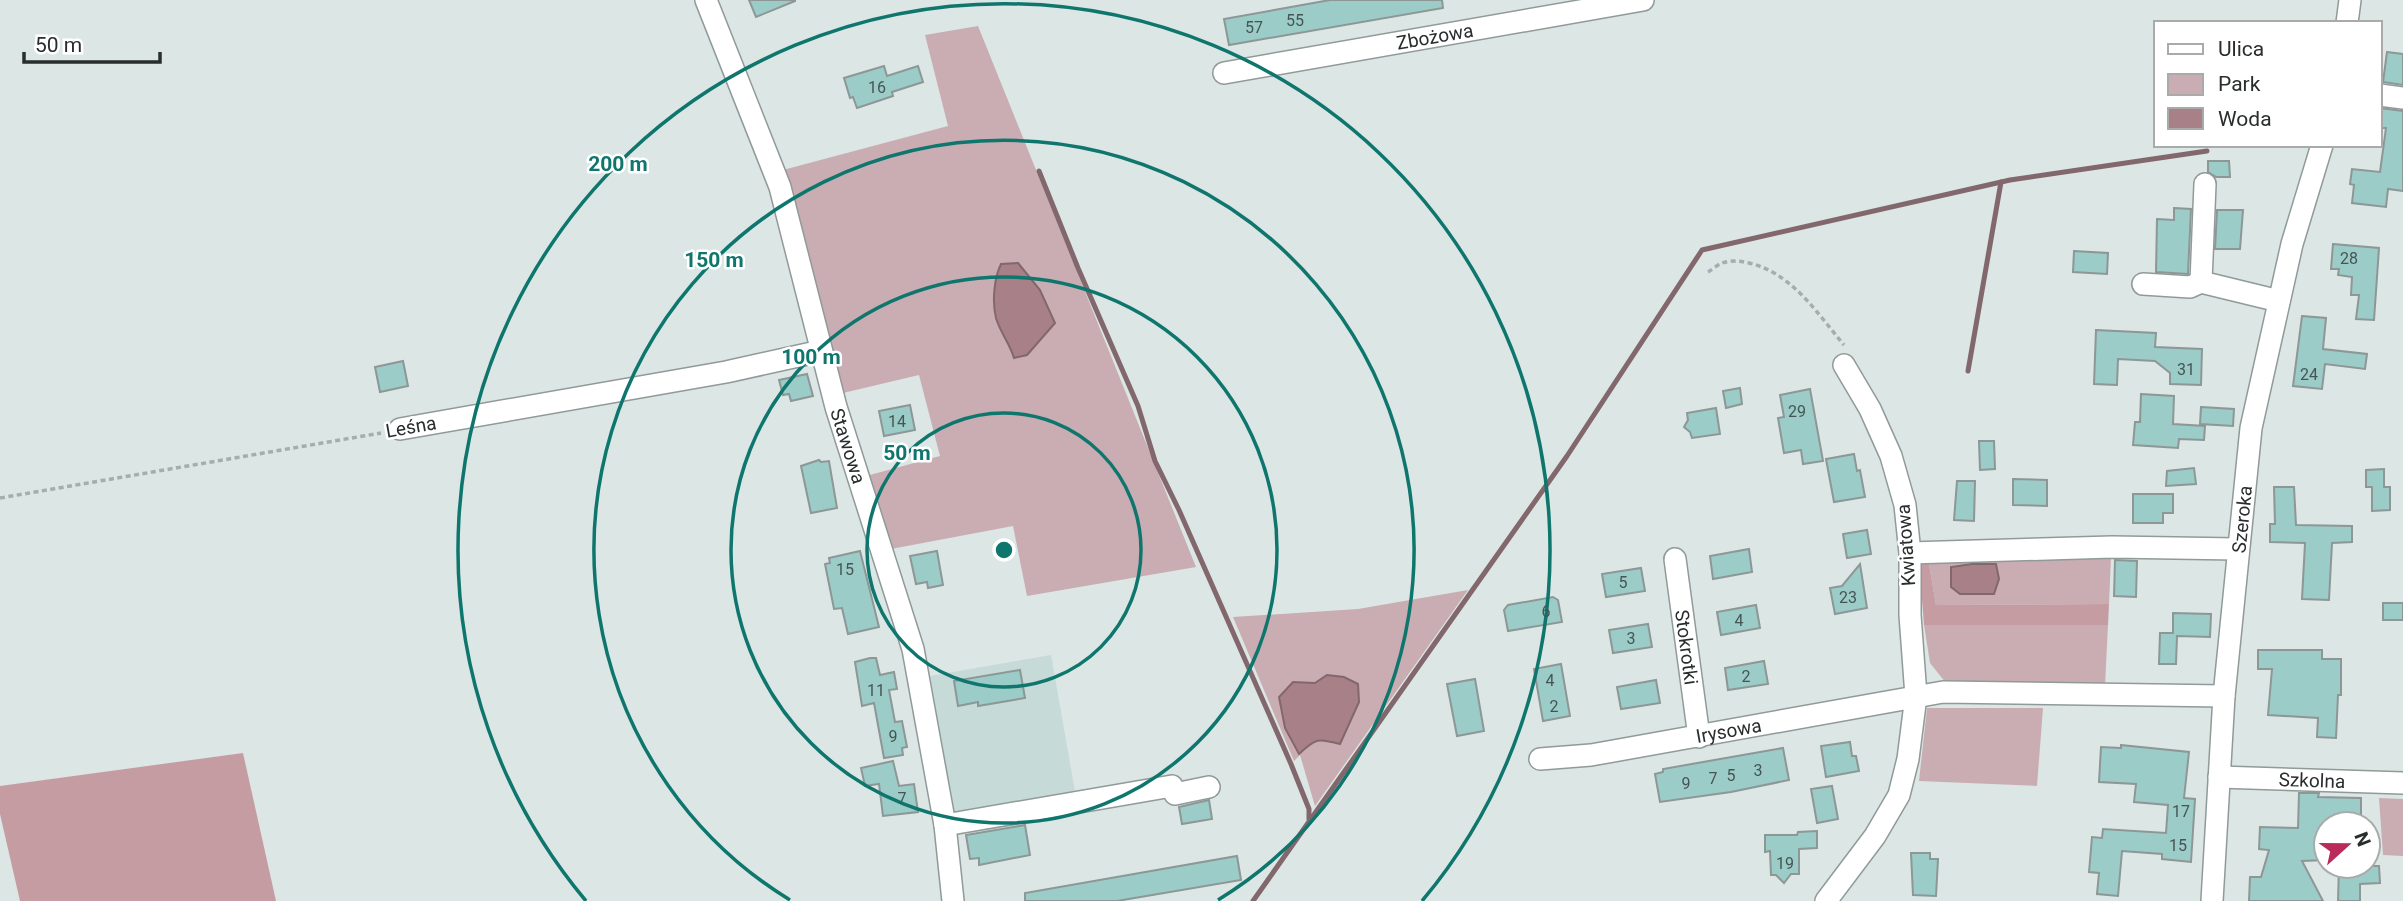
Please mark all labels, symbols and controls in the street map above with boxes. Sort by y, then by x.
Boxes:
house number: 55 [1286,11,1304,30]
house number: 57 [1245,18,1263,37]
street label: Zbożowa [1395,18,1475,54]
scale bar [24,21,161,65]
legend [2154,21,2382,147]
text: 50 m [35,33,82,57]
text: Ulica [2218,37,2264,61]
text: Park [2218,72,2261,96]
house number: 16 [868,78,886,97]
text: Woda [2218,107,2272,131]
text: 200 m [588,152,648,176]
text: 150 m [684,248,744,272]
house number: 28 [2340,249,2358,268]
text: 100 m [781,345,841,369]
house number: 31 [2177,360,2195,379]
house number: 24 [2300,365,2318,384]
house number: 29 [1788,402,1806,421]
street label: Stawowa [826,405,871,486]
street label: Leśna [384,411,438,443]
house number: 14 [888,412,906,431]
text: 50 m [883,441,931,465]
street label: Szeroka [2227,484,2257,554]
street label: Kwiatowa [1892,503,1920,587]
centre of rings [992,538,1016,562]
house number: 15 [836,560,854,579]
house number: 5 [1619,573,1628,592]
house number: 23 [1839,588,1857,607]
house number: 6 [1542,602,1551,621]
street label: Stokrotki [1670,608,1703,686]
house number: 4 [1735,611,1744,630]
house number: 3 [1627,629,1636,648]
house number: 2 [1742,667,1751,686]
house number: 4 [1546,671,1555,690]
house number: 11 [867,681,885,700]
house number: 2 [1550,697,1559,716]
street label: Irysowa [1694,713,1763,748]
house number: 9 [889,727,898,746]
house number: 3 [1754,761,1763,780]
house number: 5 [1727,766,1736,785]
street label: Szkolna [2278,767,2346,793]
house number: 7 [1709,769,1718,788]
house number: 9 [1682,774,1691,793]
house number: 7 [898,789,907,808]
house number: 17 [2172,802,2190,821]
north arrow [2312,810,2382,880]
text: N [2349,829,2376,849]
house number: 15 [2169,836,2187,855]
house number: 19 [1776,854,1794,873]

